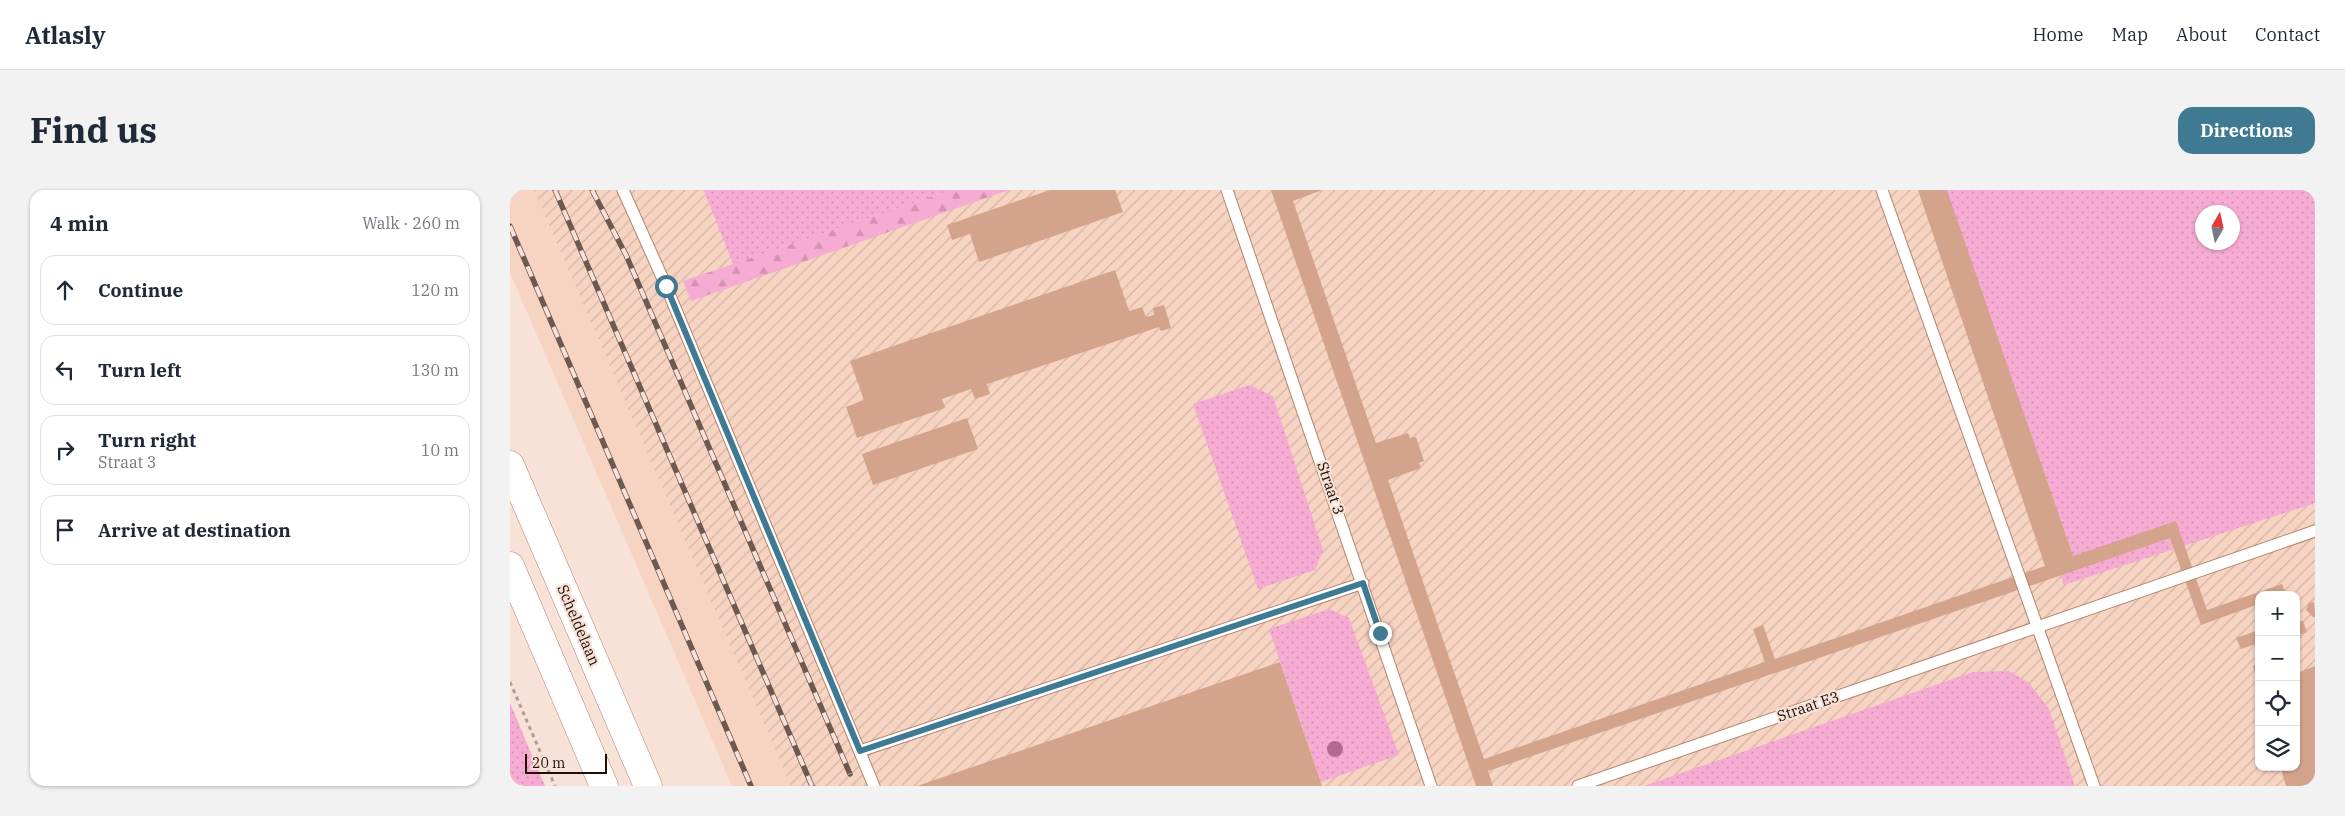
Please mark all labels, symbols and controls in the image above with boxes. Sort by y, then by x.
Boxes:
text: Atlasly [25,19,106,51]
text: Home [2032,23,2084,46]
text: Map [2112,23,2148,46]
text: About [2176,23,2227,46]
text: Contact [2255,23,2320,46]
text: Find us [30,107,157,153]
button: Directions [2178,107,2315,154]
north arrow [2195,205,2240,250]
text: 4 min [50,209,109,237]
text: Walk · 260 m [362,213,460,233]
route start [655,275,678,298]
icon: ahead [51,276,79,304]
text: Continue [98,278,183,302]
text: 120 m [411,280,459,300]
icon: left [51,356,79,384]
text: Turn left [98,358,181,382]
text: 130 m [411,360,459,380]
text: Turn right [98,428,196,452]
icon: right [51,436,79,464]
text: 10 m [421,440,459,460]
text: Straat 3 [98,452,156,472]
street label: Straat 3 [1313,459,1349,517]
icon: arrive [51,516,79,544]
text: Arrive at destination [98,518,291,542]
street label: Scheldelaan [553,582,605,669]
map controls [2255,591,2300,771]
button: + [2255,591,2300,636]
route end [1369,622,1392,645]
button: − [2255,636,2300,681]
button: locate [2255,681,2300,726]
street label: Straat E3 [1774,687,1842,725]
button: layers [2255,726,2300,771]
scale bar [525,751,608,774]
text: 20 m [532,754,565,772]

